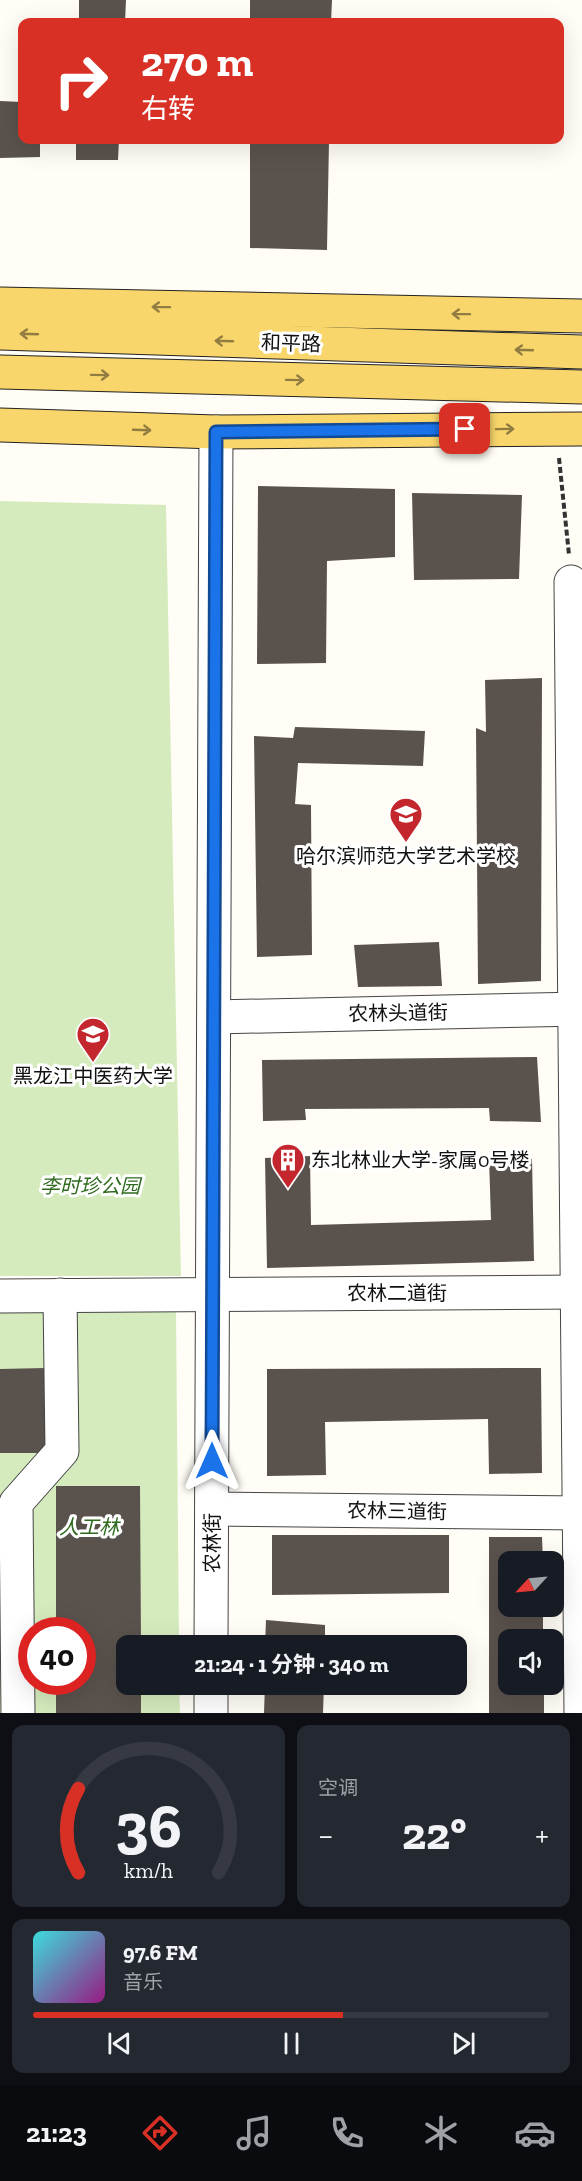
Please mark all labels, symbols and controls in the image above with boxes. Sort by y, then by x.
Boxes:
text: 270 m [141,36,253,87]
icon: right [42,42,120,120]
text: 右转 [141,93,195,125]
one-way arrow [151,301,171,313]
one-way arrow [451,308,471,319]
one-way arrow [19,329,39,340]
street label: 和平路 [261,330,321,356]
one-way arrow [214,335,234,346]
one-way arrow [514,345,534,356]
one-way arrow [90,369,110,380]
one-way arrow [285,374,305,385]
pin [439,403,490,454]
icon: arrive [448,412,481,445]
one-way arrow [495,423,515,435]
one-way arrow [132,424,152,435]
school or university icon: 哈尔滨师范大学艺术学校 [388,796,424,843]
place label: 哈尔滨师范大学艺术学校 [296,844,516,868]
street label: 农林头道街 [348,1000,448,1026]
school or university icon: 黑龙江中医药大学 [75,1016,111,1063]
place label: 黑龙江中医药大学 [13,1064,173,1088]
building icon: 东北林业大学-家属0号楼 [270,1142,306,1189]
place label: 东北林业大学-家属0号楼 [311,1148,529,1172]
park label: 李时珍公园 [40,1174,143,1198]
street label: 农林二道街 [347,1281,447,1305]
position arrow [180,1429,244,1493]
street label: 农林三道街 [347,1498,447,1524]
street label: 农林街 [200,1513,224,1573]
park label: 人工林 [59,1515,121,1539]
north arrow [498,1551,564,1617]
map controls [498,1551,564,1695]
speed limit sign: 40 [18,1617,96,1695]
button: sound [498,1629,564,1695]
text: 21:24 · 1 分钟 · 340 m [194,1651,389,1678]
text: 空调 [318,1776,358,1800]
text: 36 [115,1788,182,1863]
text: 22° [402,1807,467,1861]
text: − [318,1815,333,1854]
text: + [535,1815,549,1854]
text: km/h [124,1858,173,1883]
text: 97.6 FM [123,1939,198,1966]
text: 音乐 [123,1970,163,1994]
icon: previous [103,2027,136,2060]
icon: pause [275,2027,308,2060]
icon: next [447,2027,480,2060]
icon: directions [139,2112,181,2154]
icon: music [233,2112,275,2154]
icon: phone [326,2112,368,2154]
icon: climate [420,2112,462,2154]
icon: car [514,2112,556,2154]
text: 21:23 [26,2117,87,2149]

